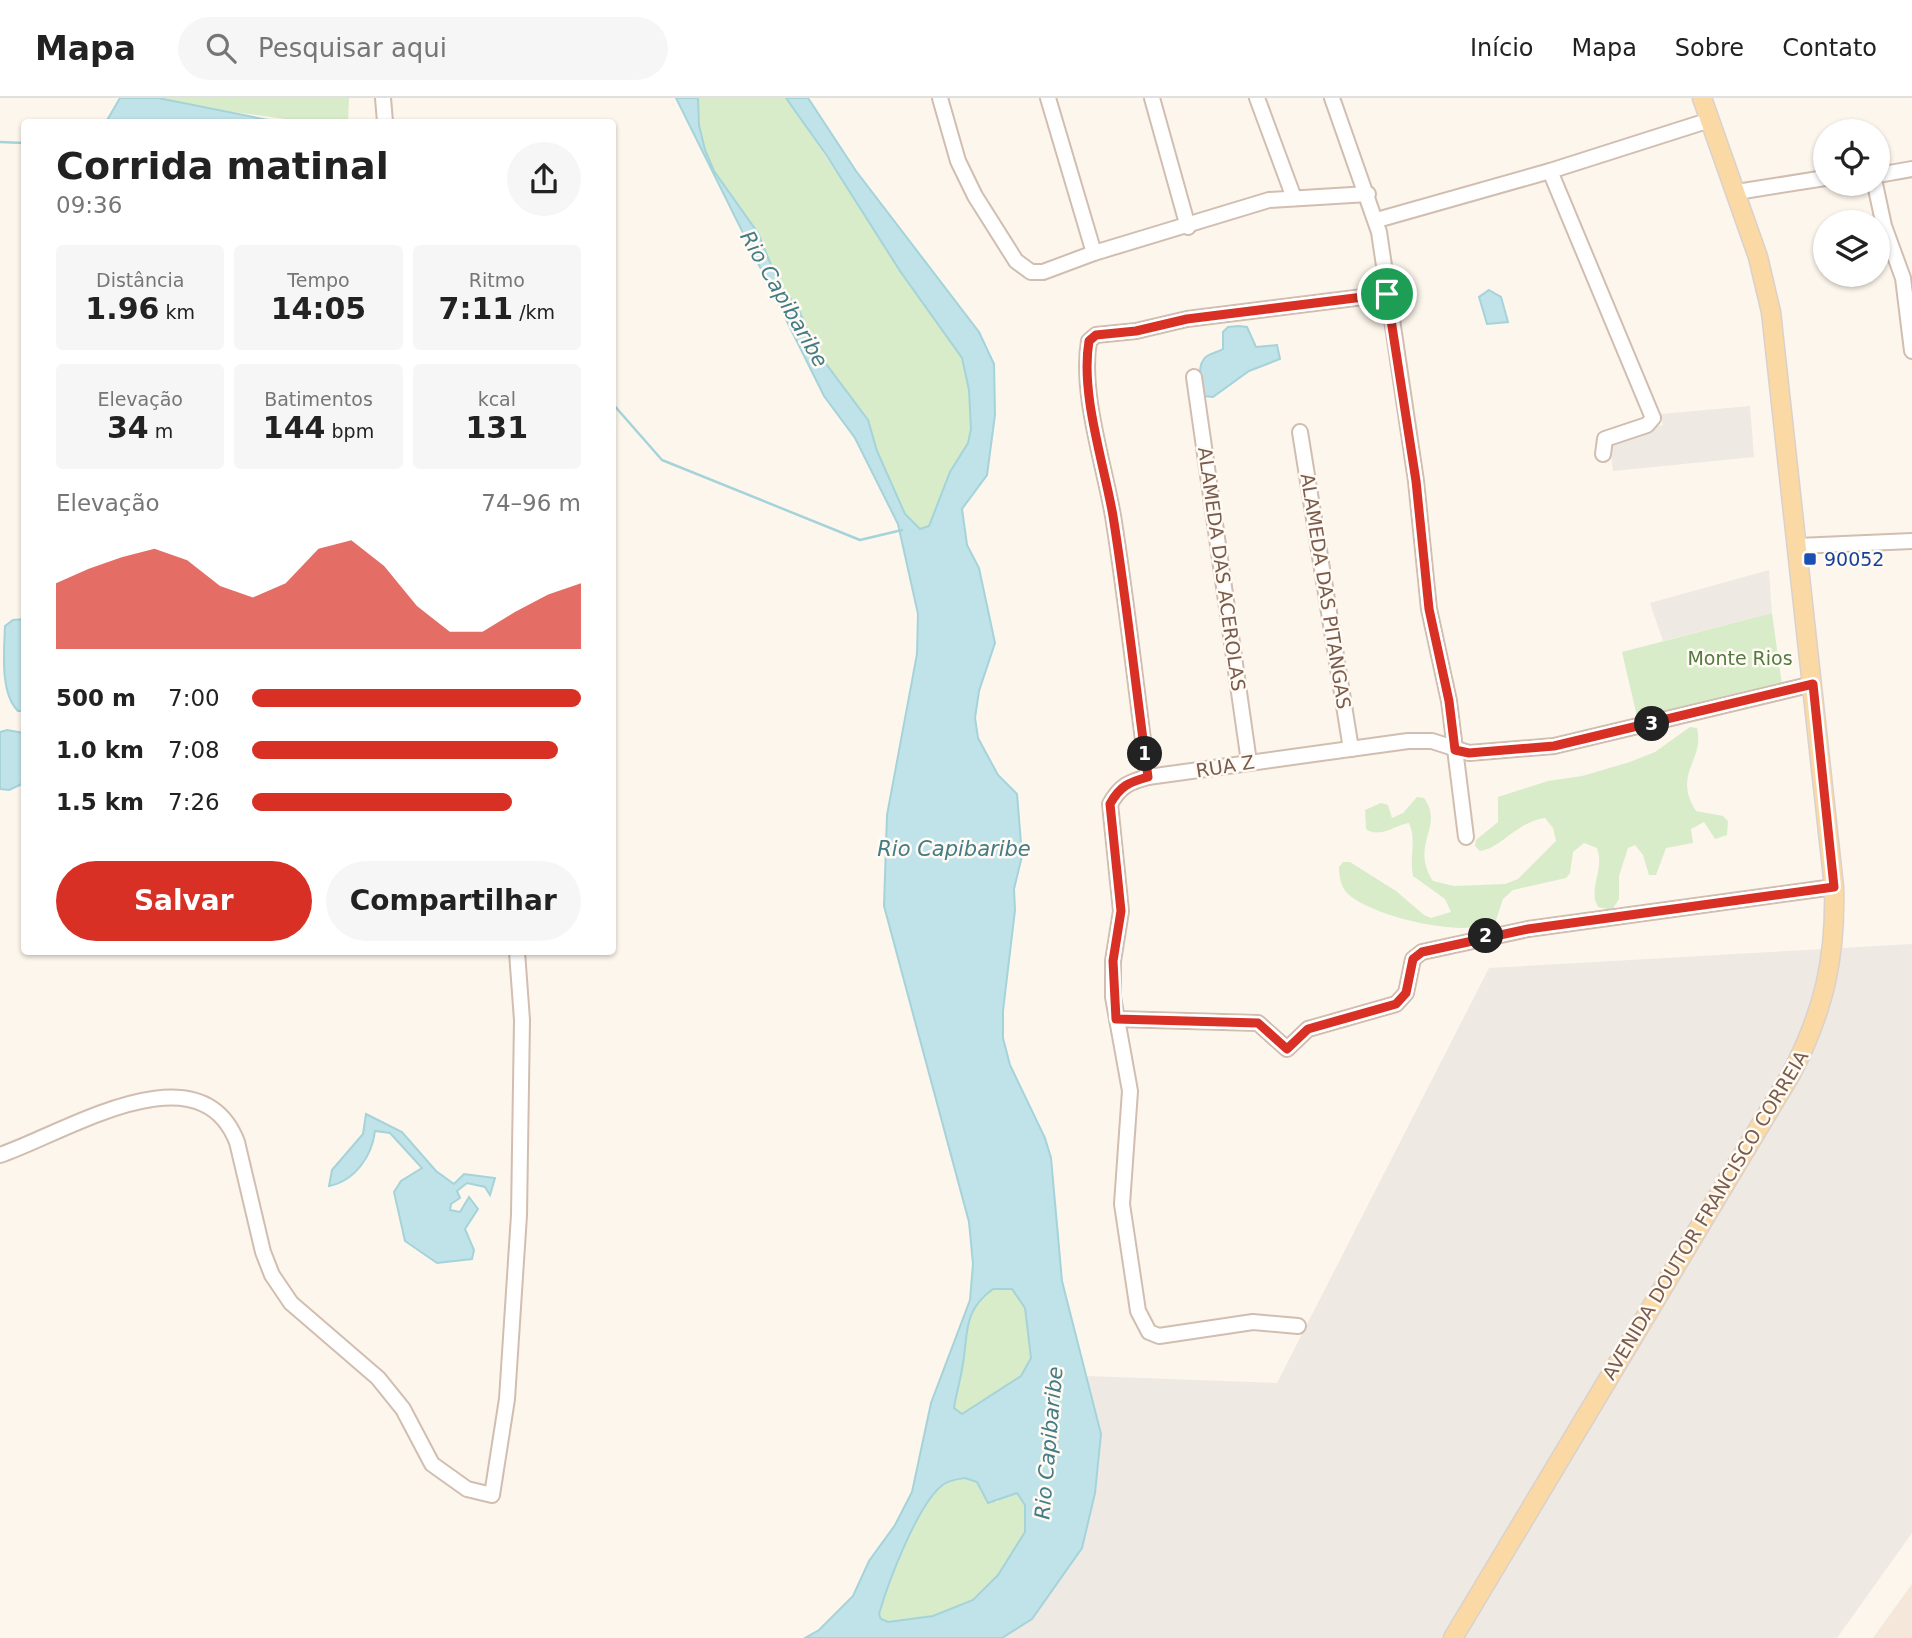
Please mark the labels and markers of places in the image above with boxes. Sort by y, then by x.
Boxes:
pin [1357,264,1417,324]
place label: 90052 [1824,548,1884,570]
marker: 90052 [1802,551,1818,567]
pin: 3 [1634,706,1670,742]
pin: 1 [1128,736,1162,772]
pin: 2 [1468,918,1504,954]

